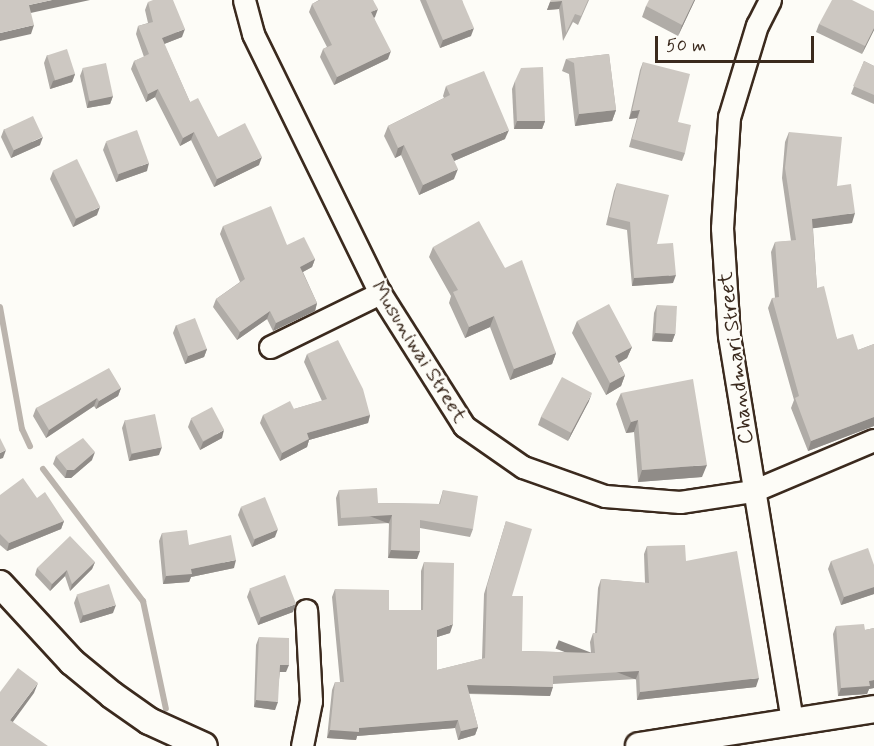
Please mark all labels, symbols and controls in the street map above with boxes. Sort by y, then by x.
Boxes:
scale bar [658,24,817,62]
text: 50 m [666,34,706,58]
street label: Chandmari Street [713,270,759,446]
street label: Musuniwai Street [365,276,473,428]

